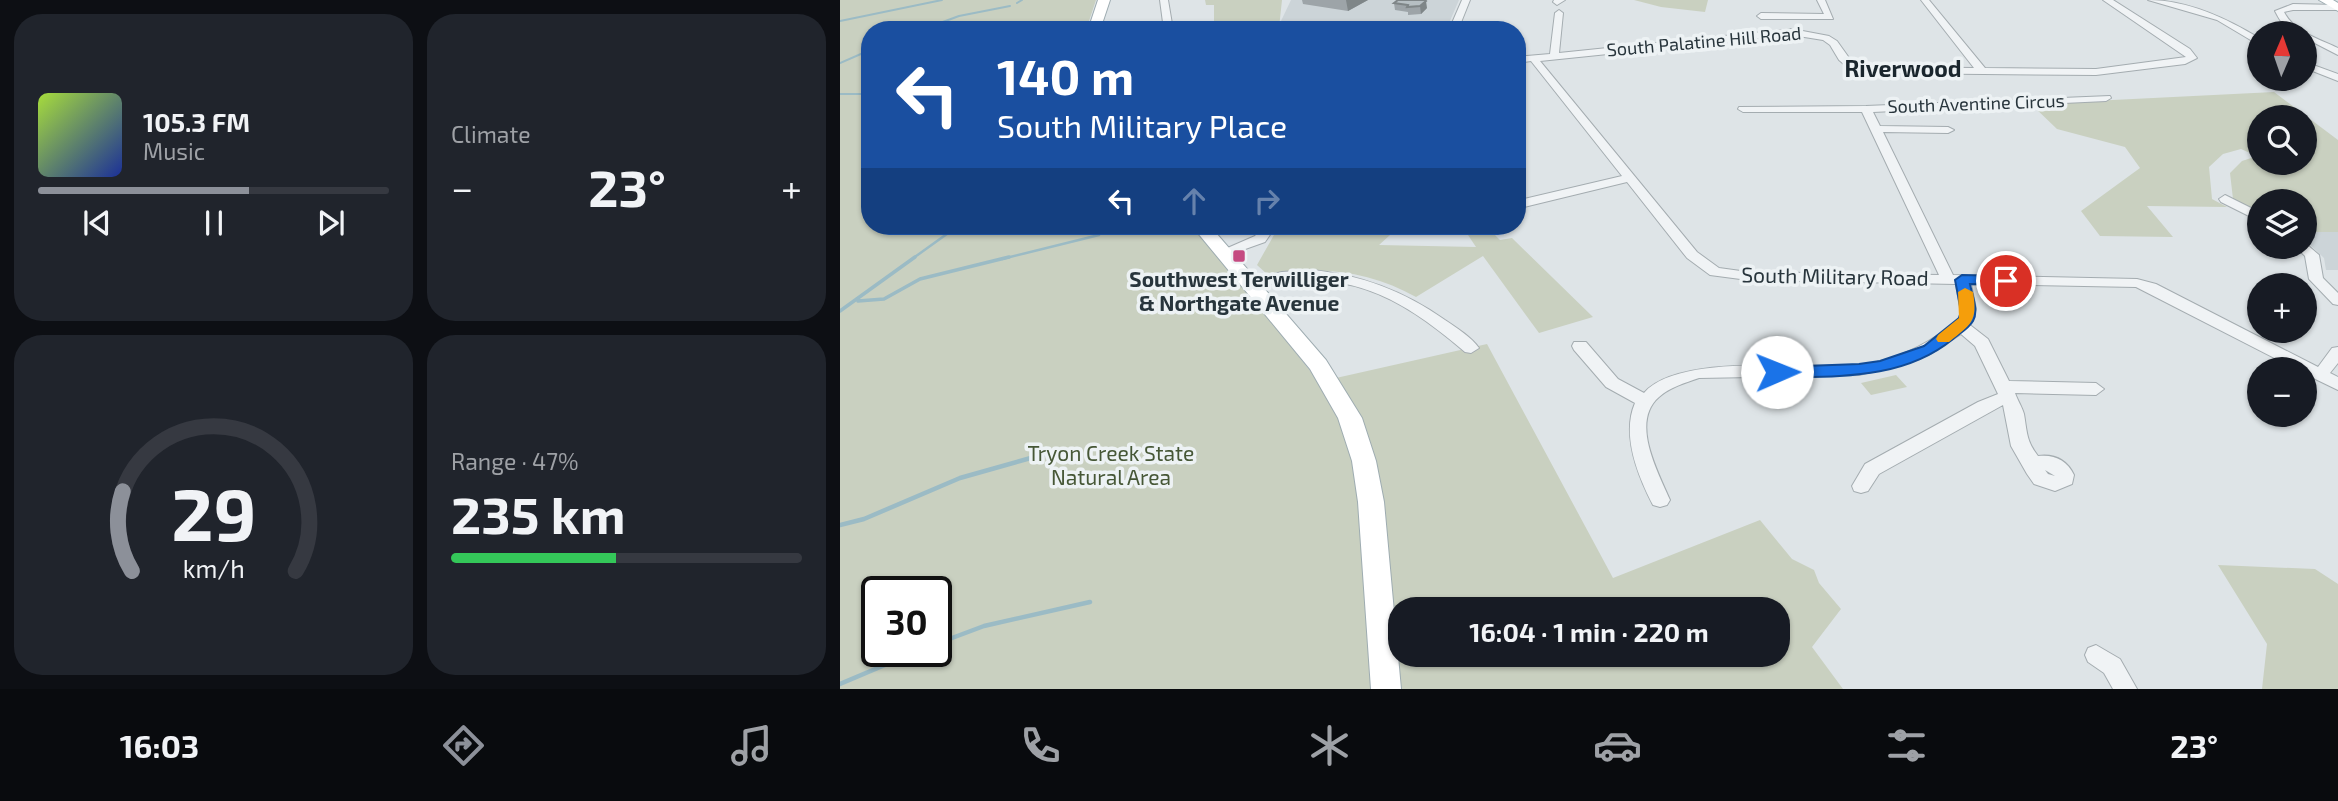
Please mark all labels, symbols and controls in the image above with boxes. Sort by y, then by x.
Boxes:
north arrow [2247,21,2317,91]
map controls [2247,21,2317,427]
street label: South Palatine Hill Road [1606,22,1802,60]
text: 140 m [997,46,1134,105]
icon: left [882,49,973,140]
district label: Riverwood [1844,54,1962,82]
street label: South Aventine Circus [1887,89,2065,117]
button: search [2247,105,2317,175]
text: 105.3 FM [143,106,250,137]
text: South Military Place [997,106,1287,144]
text: Climate [451,120,531,148]
text: Music [143,137,205,165]
text: 23° [588,155,666,217]
text: − [451,164,473,210]
text: + [781,164,802,210]
icon: left [1102,182,1140,220]
icon: ahead [1175,182,1213,220]
icon: right [1248,182,1286,220]
button: layers [2247,189,2317,259]
icon: previous [78,204,116,242]
icon: pause [195,204,233,242]
icon: next [312,204,350,242]
marker: Southwest Terwilliger & Northgate Avenue [1231,248,1247,264]
pin [1976,251,2036,311]
street label: South Military Road [1741,261,1929,290]
icon: arrive [1987,262,2025,300]
place label: Southwest Terwilliger & Northgate Avenue [1129,266,1349,315]
button: + [2247,273,2317,343]
position arrow [1740,335,1814,409]
button: − [2247,357,2317,427]
park label: Tryon Creek State Natural Area [1028,440,1194,489]
text: Range · 47% [451,447,578,475]
text: 29 [171,468,256,556]
text: 235 km [451,482,626,544]
text: km/h [182,553,245,583]
speed limit sign: 30 [861,576,952,667]
text: 16:04 · 1 min · 220 m [1469,616,1709,647]
icon: directions [439,721,488,770]
icon: music [727,721,776,770]
icon: phone [1016,721,1065,770]
icon: climate [1305,721,1354,770]
icon: car [1593,721,1642,770]
icon: filters [1882,721,1931,770]
text: 16:03 [120,726,199,764]
text: 23° [2170,726,2218,764]

